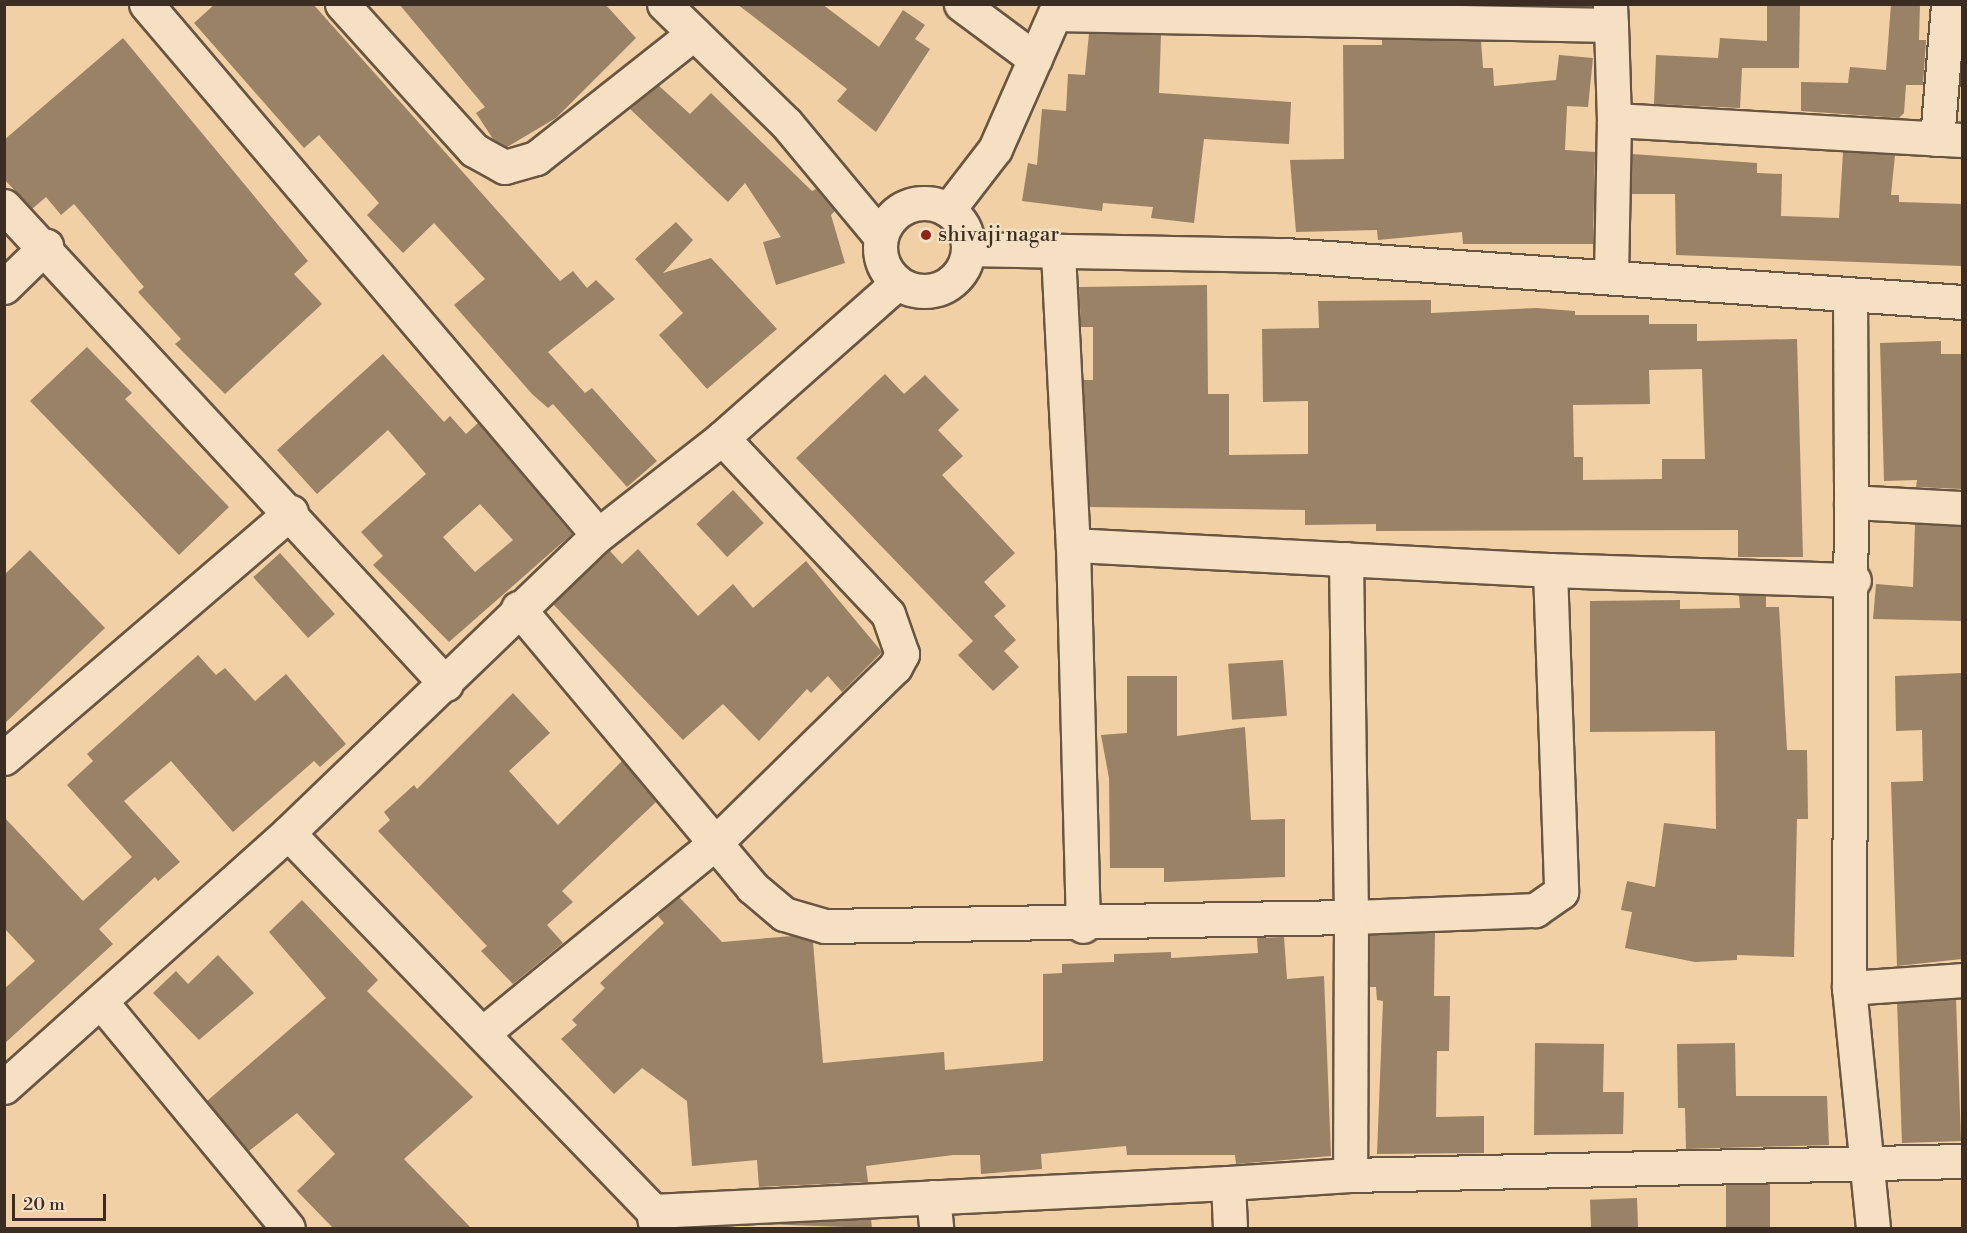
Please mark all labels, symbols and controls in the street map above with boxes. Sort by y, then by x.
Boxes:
place label: shivaji nagar [938,222,1059,248]
marker: shivaji nagar [919,228,933,242]
scale bar [15,1182,110,1220]
text: 20 m [23,1193,65,1216]

